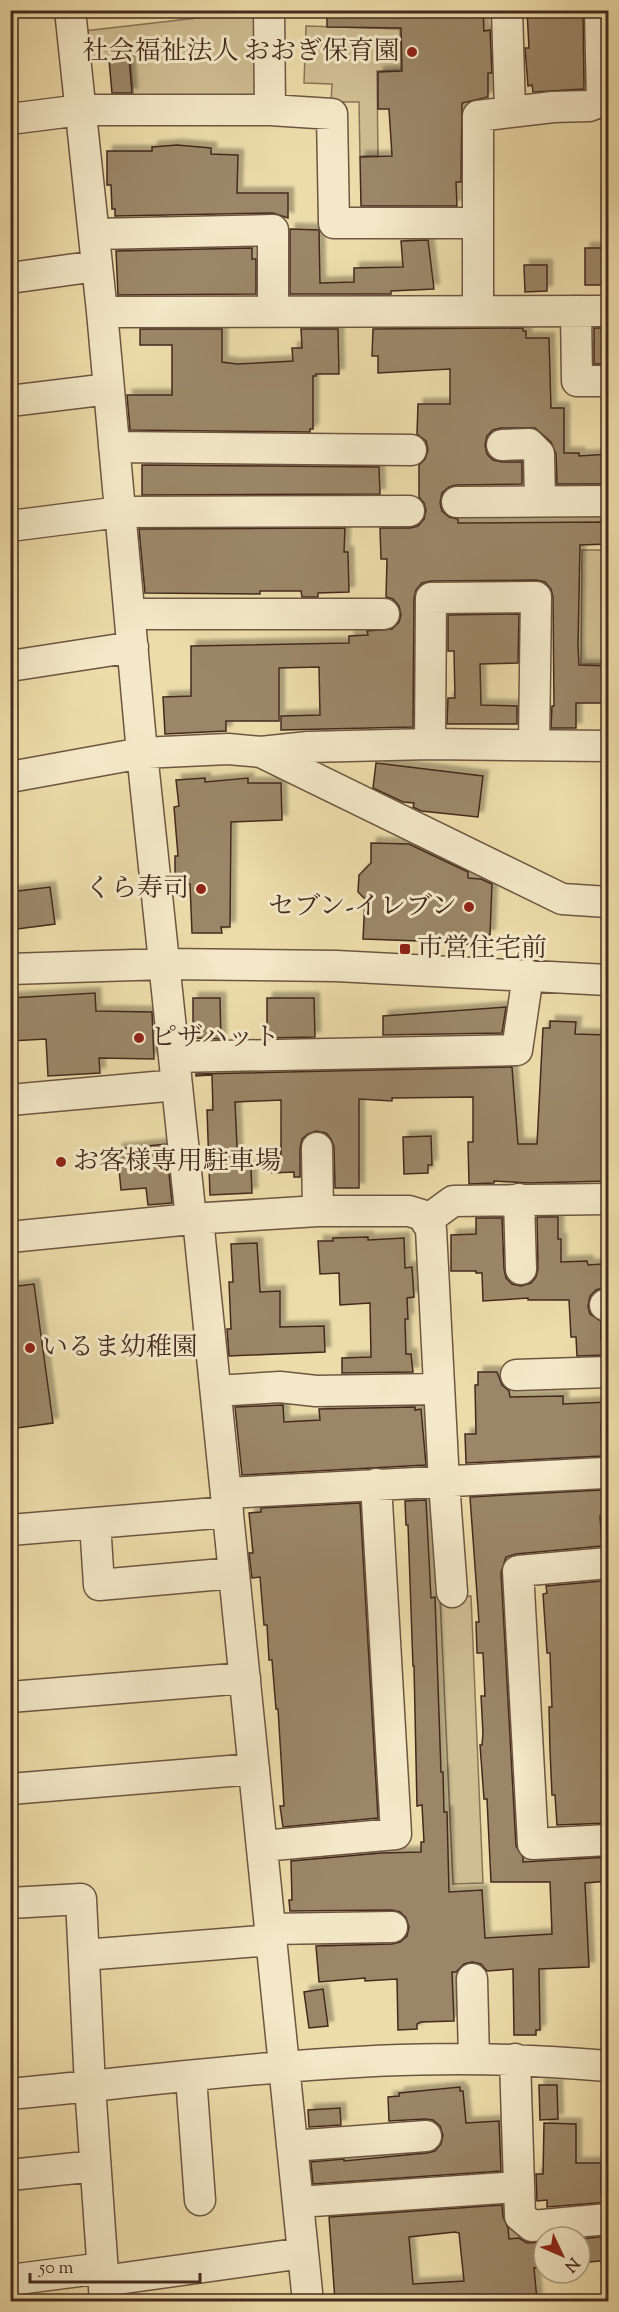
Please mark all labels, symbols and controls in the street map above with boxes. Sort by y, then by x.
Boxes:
place label: 社会福祉法人 おおぎ保育園 [82,34,400,71]
marker: 社会福祉法人 おおぎ保育園 [405,45,419,59]
place label: くら寿司 [85,871,189,908]
marker: くら寿司 [194,882,208,896]
place label: セブン-イレブン [268,889,457,926]
marker: セブン-イレブン [462,900,476,914]
place label: 市営住宅前 [417,931,547,968]
marker: 市営住宅前 [398,942,412,956]
place label: ピザハット [151,1020,279,1057]
marker: ピザハット [132,1031,146,1045]
place label: お客様専用駐車場 [73,1144,281,1181]
marker: お客様専用駐車場 [54,1155,68,1169]
place label: いるま幼稚園 [42,1330,198,1367]
marker: いるま幼稚園 [23,1341,37,1355]
north arrow [532,2225,592,2285]
scale bar [30,2246,200,2284]
text: N [558,2251,584,2276]
text: 50 m [38,2256,74,2282]

